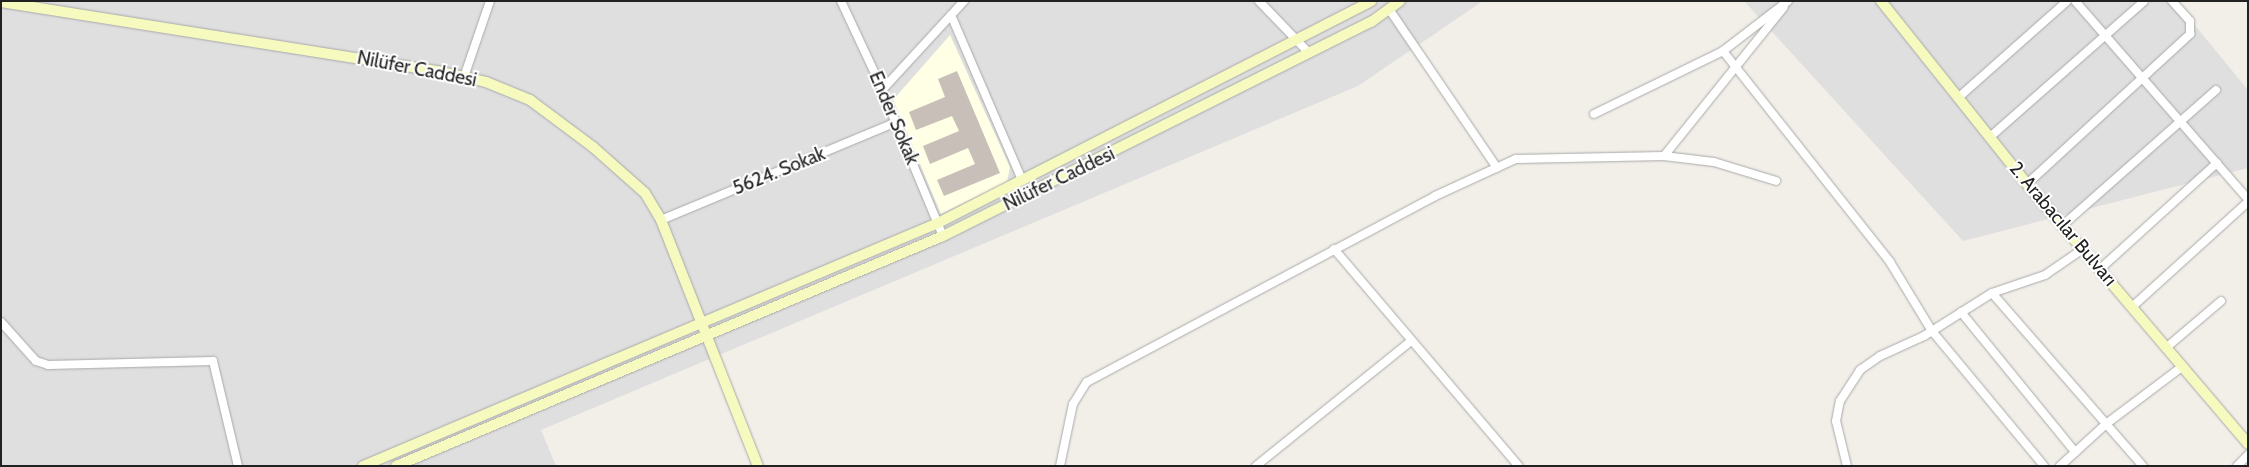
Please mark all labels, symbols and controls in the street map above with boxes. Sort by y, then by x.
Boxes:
street label: Nilüfer Caddesi [355,46,479,92]
street label: Ender Sokak [864,68,924,168]
street label: 5624. Sokak [730,142,828,200]
street label: Nilüfer Caddesi [999,142,1119,216]
street label: 2. Arabacılar Bulvarı [2004,157,2122,291]

